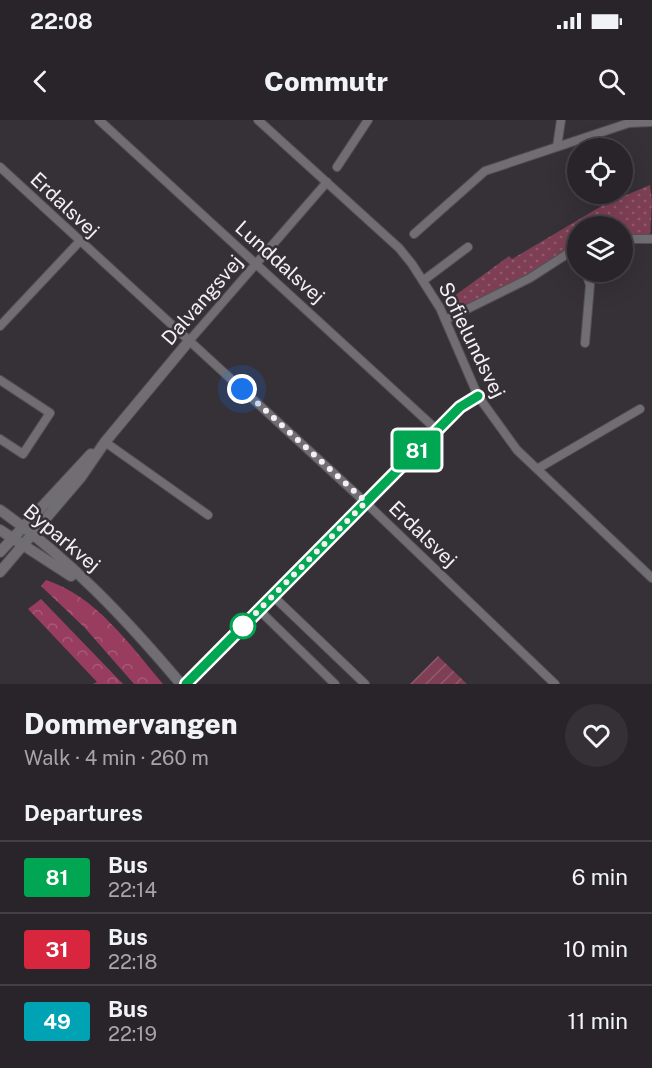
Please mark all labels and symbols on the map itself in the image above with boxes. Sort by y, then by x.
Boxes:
street label: Erdalsvej [26,167,104,243]
street label: Lunddalsvej [230,216,330,308]
street label: Dalvangsvej [156,250,248,350]
street label: Sofielundsvej [434,278,510,402]
your location [227,374,257,404]
line badge: 81 [390,430,444,470]
street label: Erdalsvej [384,496,462,572]
street label: Byparkvej [19,499,105,577]
unlabelled marker [230,613,256,639]

